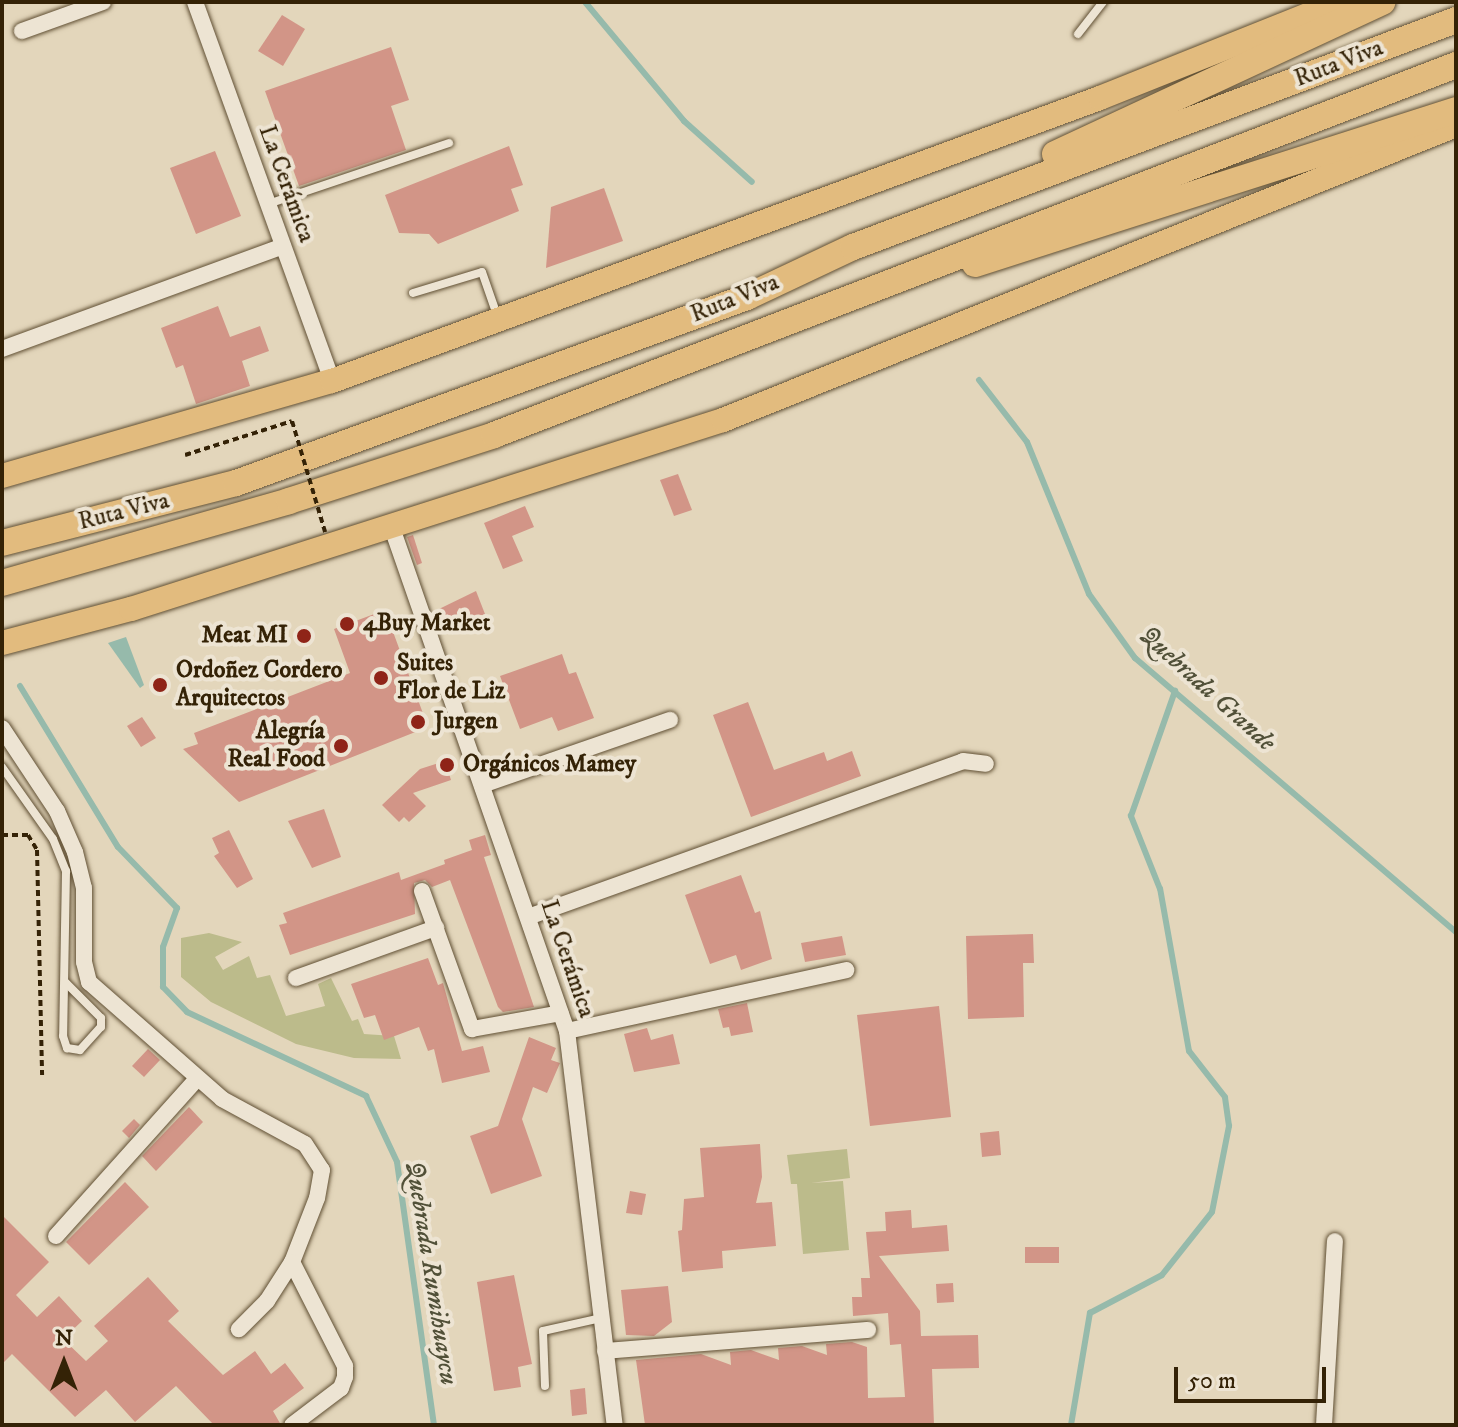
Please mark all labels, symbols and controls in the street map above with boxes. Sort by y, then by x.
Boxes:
street label: Ruta Viva [1291,34,1387,94]
street label: La Cerámica [252,122,320,246]
street label: Ruta Viva [687,268,783,330]
street label: Ruta Viva [76,487,172,537]
place label: 4Buy Market [363,610,490,638]
marker: 4Buy Market [338,615,356,633]
water label: Quebrada Grande [1132,620,1282,758]
place label: Meat MI [202,622,288,650]
marker: Meat MI [295,627,313,645]
place label: Suites Flor de Liz [397,650,505,706]
place label: Ordoñez Cordero Arquitectos [176,657,342,713]
marker: Suites Flor de Liz [372,669,390,687]
marker: Ordoñez Cordero Arquitectos [151,676,169,694]
place label: Jurgen [434,708,498,736]
marker: Jurgen [409,713,427,731]
place label: Alegría Real Food [227,718,325,774]
marker: Alegría Real Food [332,737,350,755]
place label: Orgánicos Mamey [463,751,636,779]
marker: Orgánicos Mamey [438,756,456,774]
street label: La Cerámica [533,896,601,1022]
water label: Quebrada Rumihuaycu [398,1159,464,1387]
north arrow [24,1323,104,1403]
text: N [55,1325,73,1352]
scale bar [1178,1351,1330,1401]
text: 50 m [1188,1366,1236,1396]

